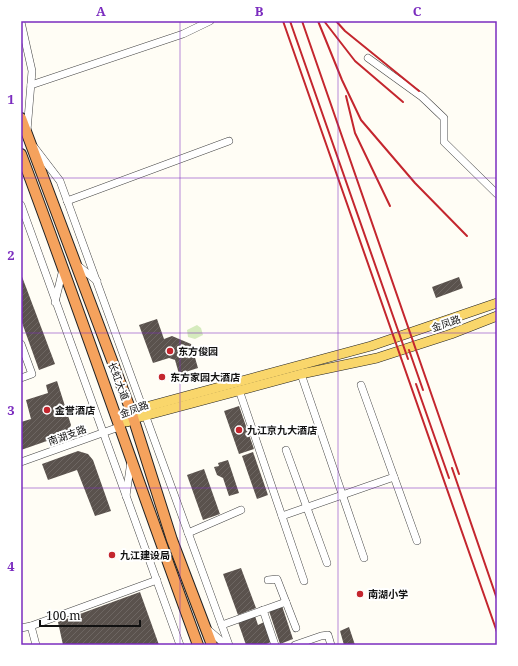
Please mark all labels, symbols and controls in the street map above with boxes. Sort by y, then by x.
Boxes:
text: A [96,2,106,20]
text: B [255,2,264,20]
text: C [413,2,422,20]
text: 1 [7,90,15,108]
text: 2 [7,246,15,264]
street label: 金凤路 [430,311,462,335]
place label: 东方俊园 [178,344,218,358]
marker: 东方俊园 [165,346,175,356]
street label: 长虹大道 [105,360,133,402]
place label: 东方家园大酒店 [170,370,240,384]
marker: 东方家园大酒店 [157,372,167,382]
street label: 金凤路 [118,397,150,421]
text: 3 [7,401,15,419]
place label: 金誉酒店 [54,403,95,417]
marker: 金誉酒店 [42,405,52,415]
street label: 南湖支路 [46,422,88,448]
place label: 九江京九大酒店 [247,423,317,437]
marker: 九江京九大酒店 [234,425,244,435]
place label: 九江建设局 [120,548,170,562]
marker: 九江建设局 [107,550,117,560]
text: 4 [7,557,15,575]
place label: 南湖小学 [368,587,408,601]
marker: 南湖小学 [355,589,365,599]
scale bar [40,602,140,628]
text: 100 m [46,607,81,624]

